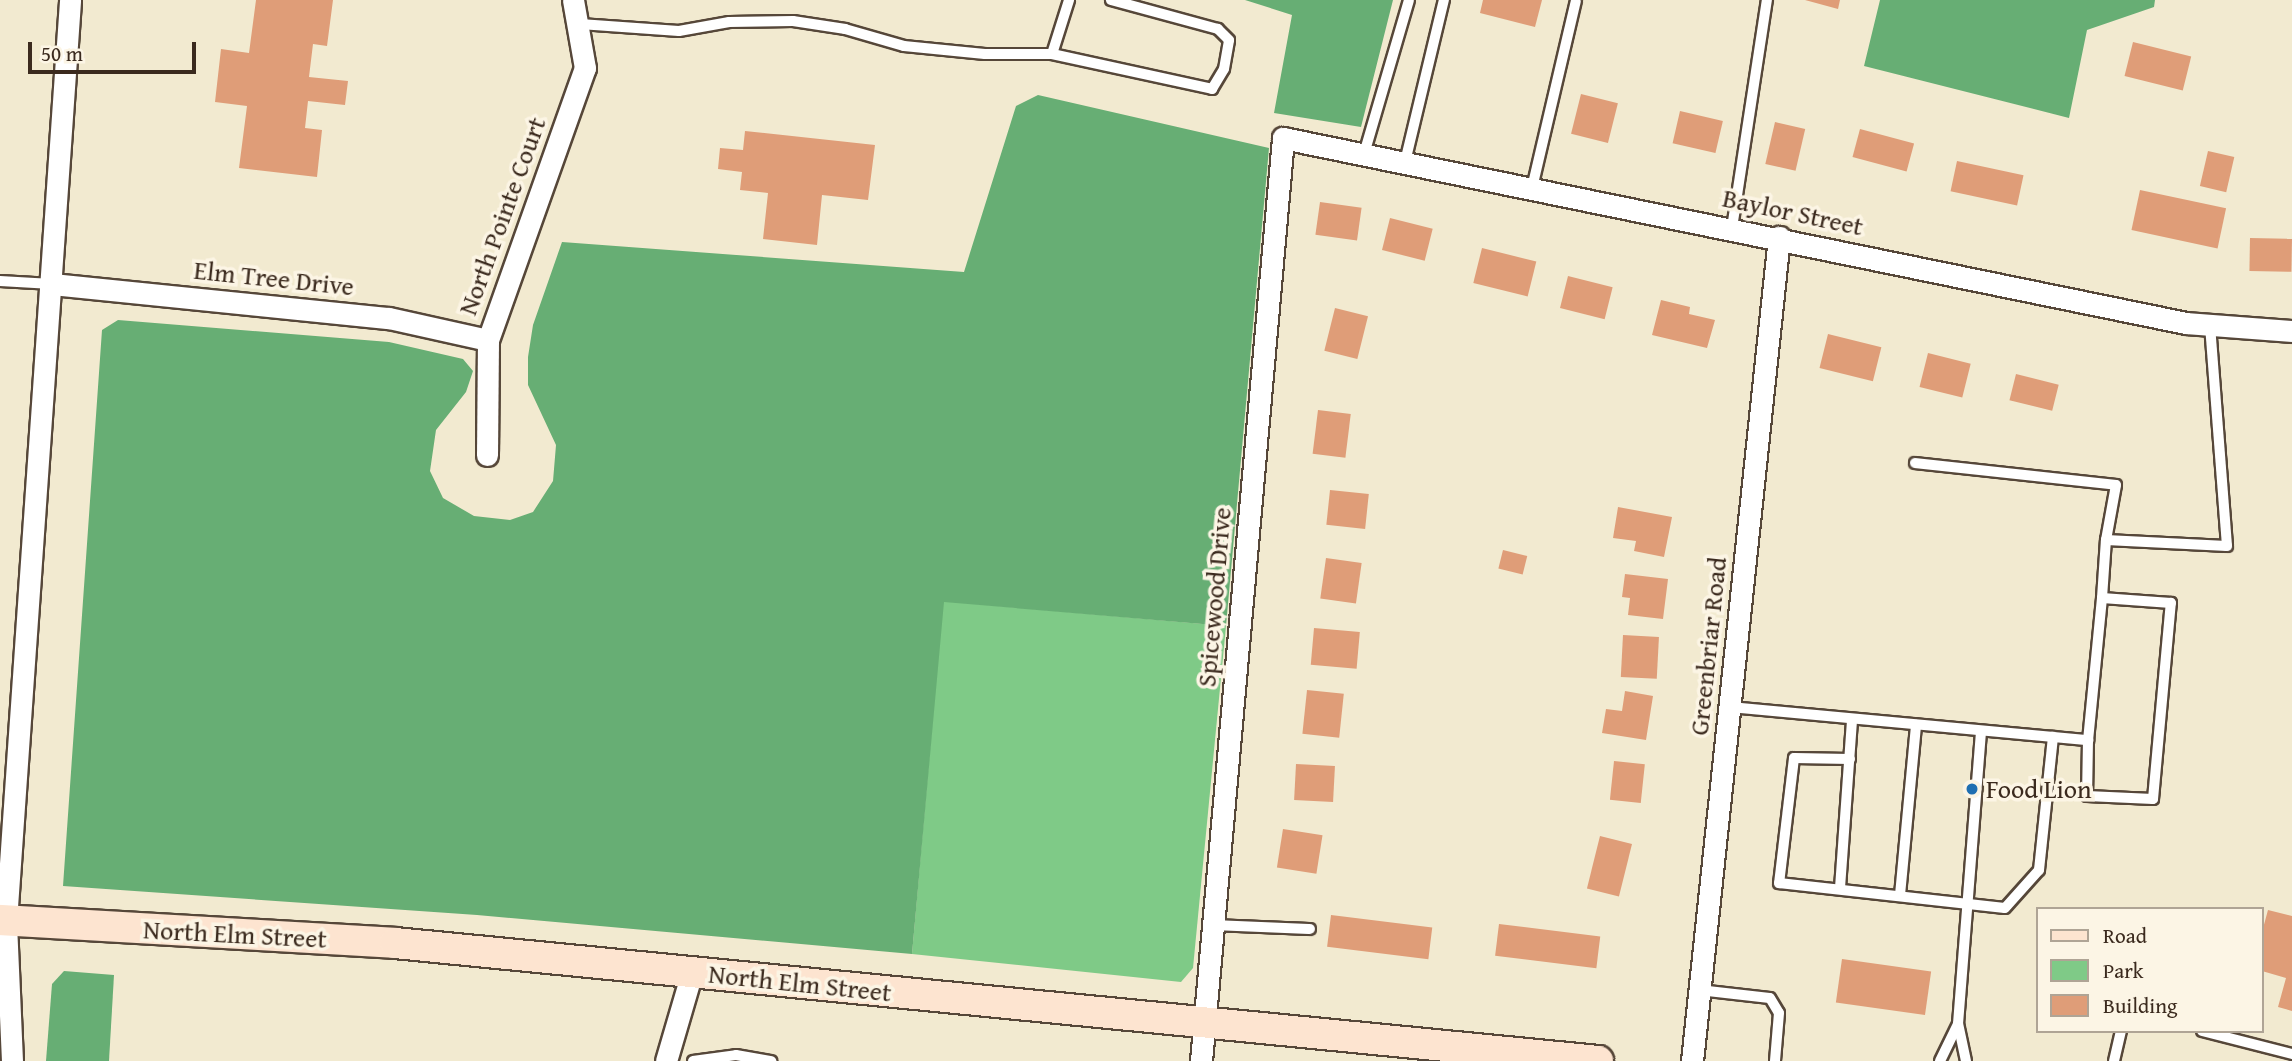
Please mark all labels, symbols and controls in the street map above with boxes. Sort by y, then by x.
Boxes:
scale bar [32,28,200,72]
text: 50 m [41,38,83,69]
street label: North Pointe Court [452,113,552,319]
street label: Baylor Street [1720,182,1866,242]
street label: Elm Tree Drive [192,254,356,302]
street label: Spicewood Drive [1191,506,1237,688]
street label: Greenbriar Road [1683,555,1733,737]
place label: Food Lion [1986,773,2092,805]
marker: Food Lion [1964,781,1980,797]
legend [2036,907,2264,1033]
street label: North Elm Street [142,914,328,954]
text: Road [2103,920,2147,951]
text: Park [2103,955,2144,986]
street label: North Elm Street [707,958,893,1008]
text: Building [2103,990,2177,1021]

